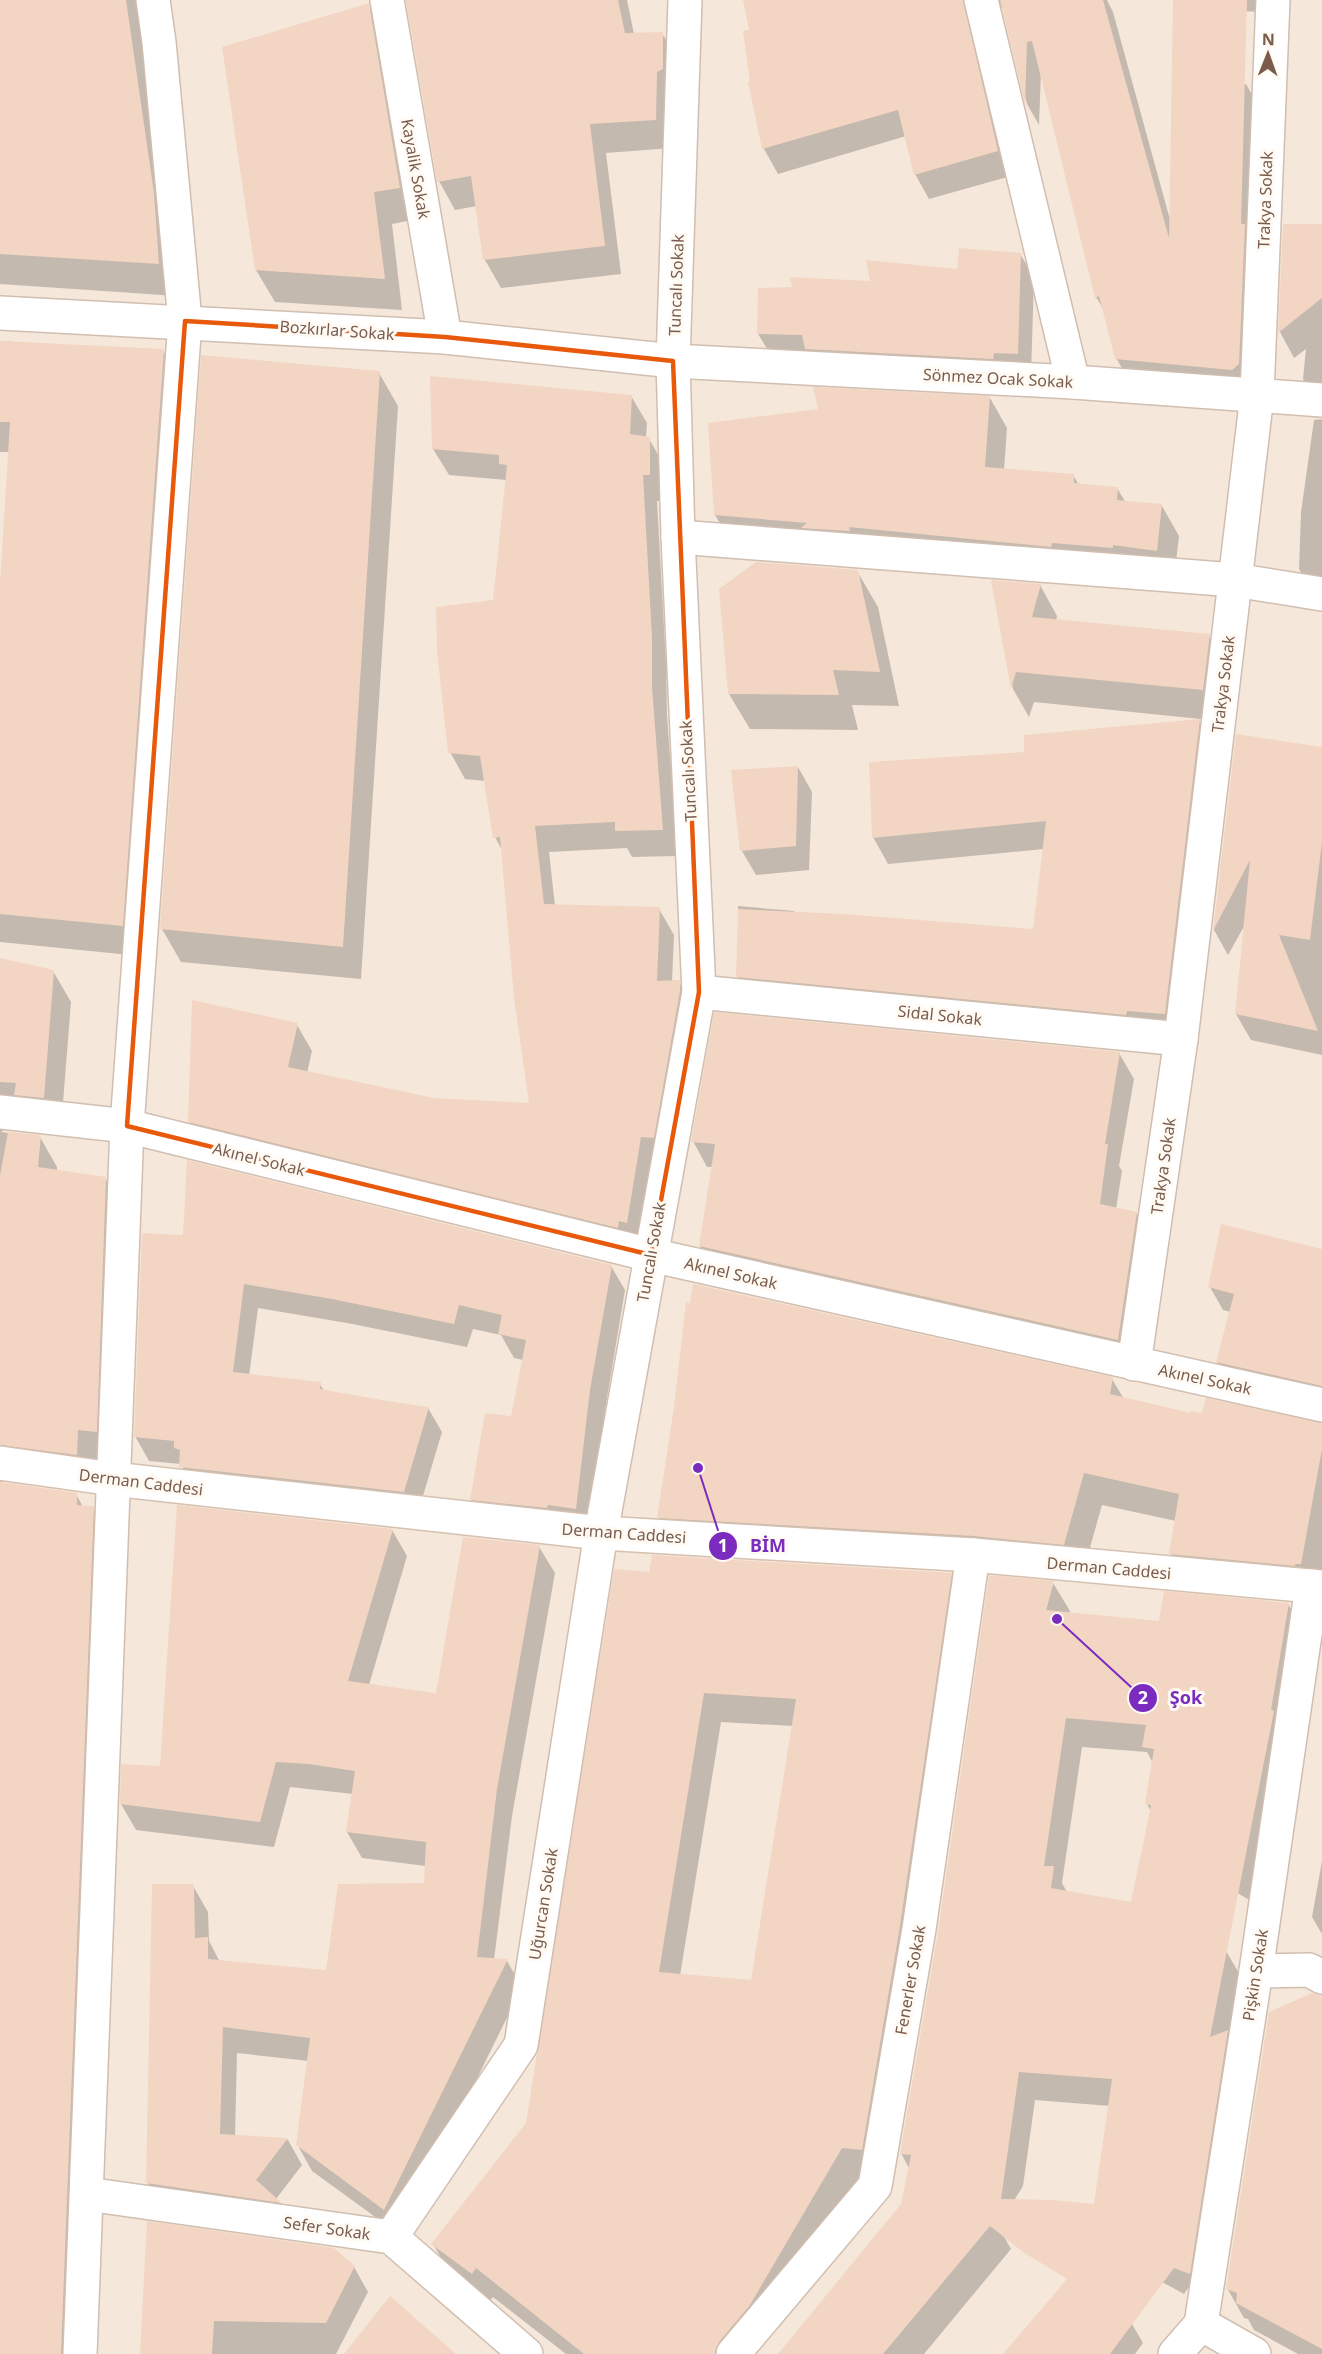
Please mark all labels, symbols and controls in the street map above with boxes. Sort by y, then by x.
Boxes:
north arrow [1238,24,1298,84]
text: N [1262,28,1275,50]
street label: Kayalik Sokak [396,117,436,221]
street label: Trakya Sokak [1252,150,1278,249]
street label: Tuncalı Sokak [663,233,689,336]
street label: Bozkırlar Sokak [279,315,396,345]
street label: Sönmez Ocak Sokak [922,363,1074,393]
street label: Trakya Sokak [1206,634,1240,734]
street label: Tuncalı Sokak [674,719,702,822]
street label: Sidal Sokak [897,1000,984,1030]
street label: Trakya Sokak [1145,1116,1181,1216]
street label: Akınel Sokak [210,1137,308,1181]
street label: Tuncalı Sokak [631,1200,671,1304]
street label: Akınel Sokak [682,1252,780,1294]
street label: Akınel Sokak [1156,1358,1254,1400]
street label: Derman Caddesi [78,1463,204,1501]
street label: Derman Caddesi [561,1518,687,1548]
callout: BİM [708,1528,798,1564]
text: 1 [718,1533,728,1557]
text: BİM [750,1533,786,1557]
street label: Derman Caddesi [1046,1552,1172,1584]
callout: Şok [1128,1680,1214,1716]
text: 2 [1138,1685,1148,1709]
text: Şok [1170,1685,1203,1709]
street label: Uğurcan Sokak [523,1846,563,1962]
street label: Fenerler Sokak [890,1923,931,2037]
street label: Pişkin Sokak [1237,1927,1273,2023]
street label: Sefer Sokak [282,2211,372,2245]

